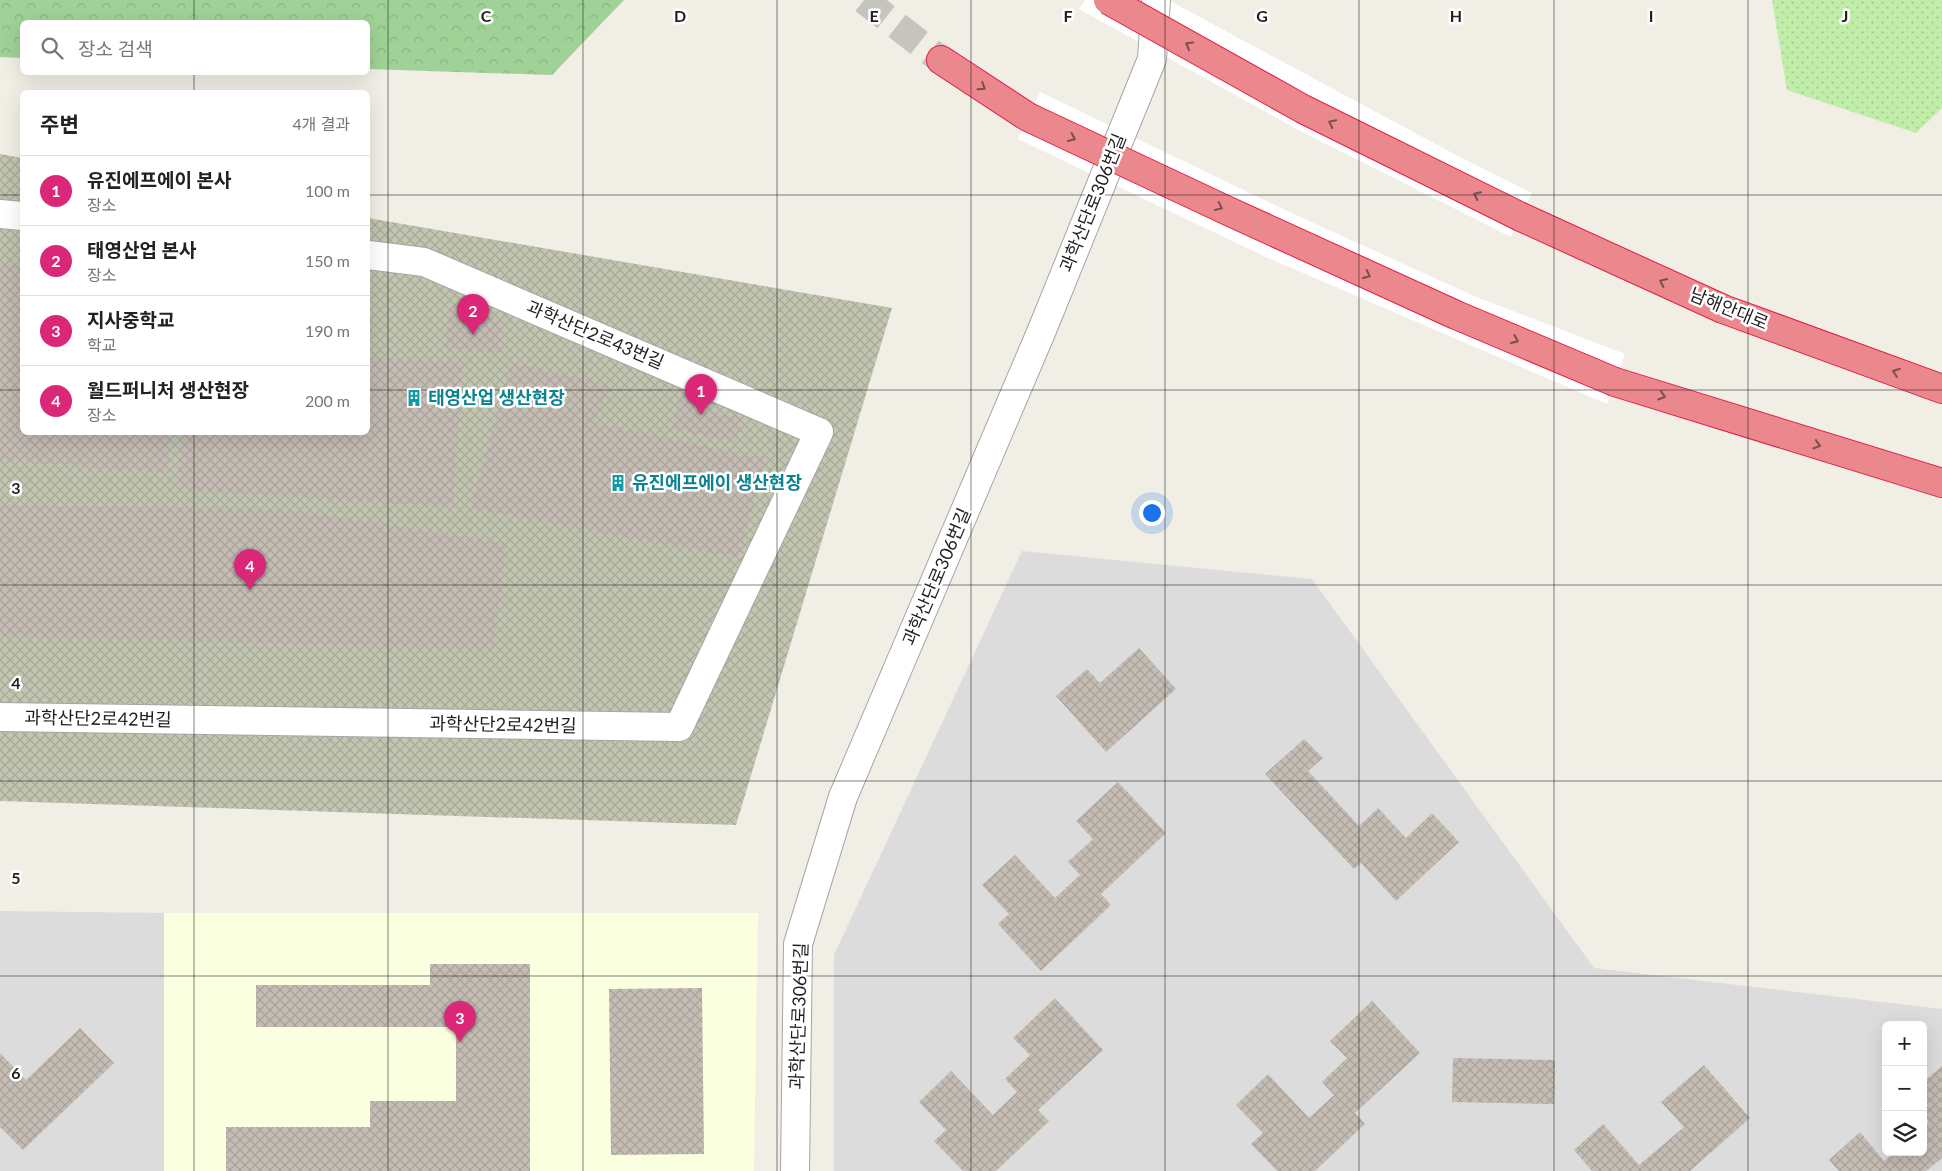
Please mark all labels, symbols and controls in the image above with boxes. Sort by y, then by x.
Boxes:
text: C [481,6,492,25]
text: D [674,6,686,25]
text: E [869,6,879,25]
text: F [1063,6,1073,25]
text: G [1256,6,1268,25]
text: H [1450,6,1462,25]
text: I [1649,6,1653,25]
text: J [1842,6,1848,25]
search box [20,20,370,75]
icon: search [38,34,66,62]
text: 장소 검색 [78,37,153,60]
one-way arrow [1185,41,1194,51]
one-way arrow [976,81,986,90]
text: 주변 [40,111,79,136]
text: 4개 결과 [292,114,350,133]
one-way arrow [1328,119,1337,129]
street label: 과학산단로306번길 [1054,130,1130,275]
one-way arrow [1067,131,1076,142]
text: 유진에프에이 본사 [87,168,231,191]
text: 1 [51,181,61,200]
text: 100 m [305,181,350,200]
one-way arrow [1473,191,1482,201]
text: 장소 [87,195,116,214]
one-way arrow [1214,201,1223,211]
text: 태영산업 본사 [87,238,197,261]
text: 2 [51,251,61,270]
text: 150 m [305,251,350,270]
text: 장소 [87,265,116,284]
one-way arrow [1362,268,1371,279]
one-way arrow [1659,278,1668,288]
street label: 남해안대로 [1687,282,1772,334]
pin: 2 [457,294,489,335]
street label: 과학산단2로43번길 [523,295,667,373]
text: 지사중학교 [87,308,174,331]
text: 3 [51,321,61,340]
text: 190 m [305,321,350,340]
one-way arrow [1511,334,1519,344]
text: 학교 [87,335,116,354]
one-way arrow [1892,368,1901,378]
pin: 1 [685,374,717,415]
text: 월드퍼니처 생산현장 [87,378,249,401]
place label: 태영산업 생산현장 [428,386,565,408]
building icon: 태영산업 생산현장 [404,388,424,408]
text: 4 [51,391,61,410]
text: 200 m [305,391,350,410]
one-way arrow [1657,391,1665,401]
text: 장소 [87,405,116,424]
one-way arrow [1812,439,1820,449]
place label: 유진에프에이 생산현장 [632,471,802,493]
building icon: 유진에프에이 생산현장 [608,473,628,493]
text: 3 [11,478,21,497]
your location [1139,500,1165,526]
street label: 과학산단로306번길 [897,505,975,649]
pin: 4 [234,549,266,590]
text: 4 [11,673,21,692]
street label: 과학산단2로42번길 [24,706,172,730]
street label: 과학산단2로42번길 [429,712,577,736]
text: 5 [11,868,21,887]
street label: 과학산단로306번길 [784,942,812,1090]
pin: 3 [444,1001,476,1042]
map controls [1882,1021,1927,1156]
button: + [1882,1021,1927,1066]
text: 6 [11,1063,21,1082]
button: − [1882,1066,1927,1111]
button: layers [1882,1111,1927,1156]

